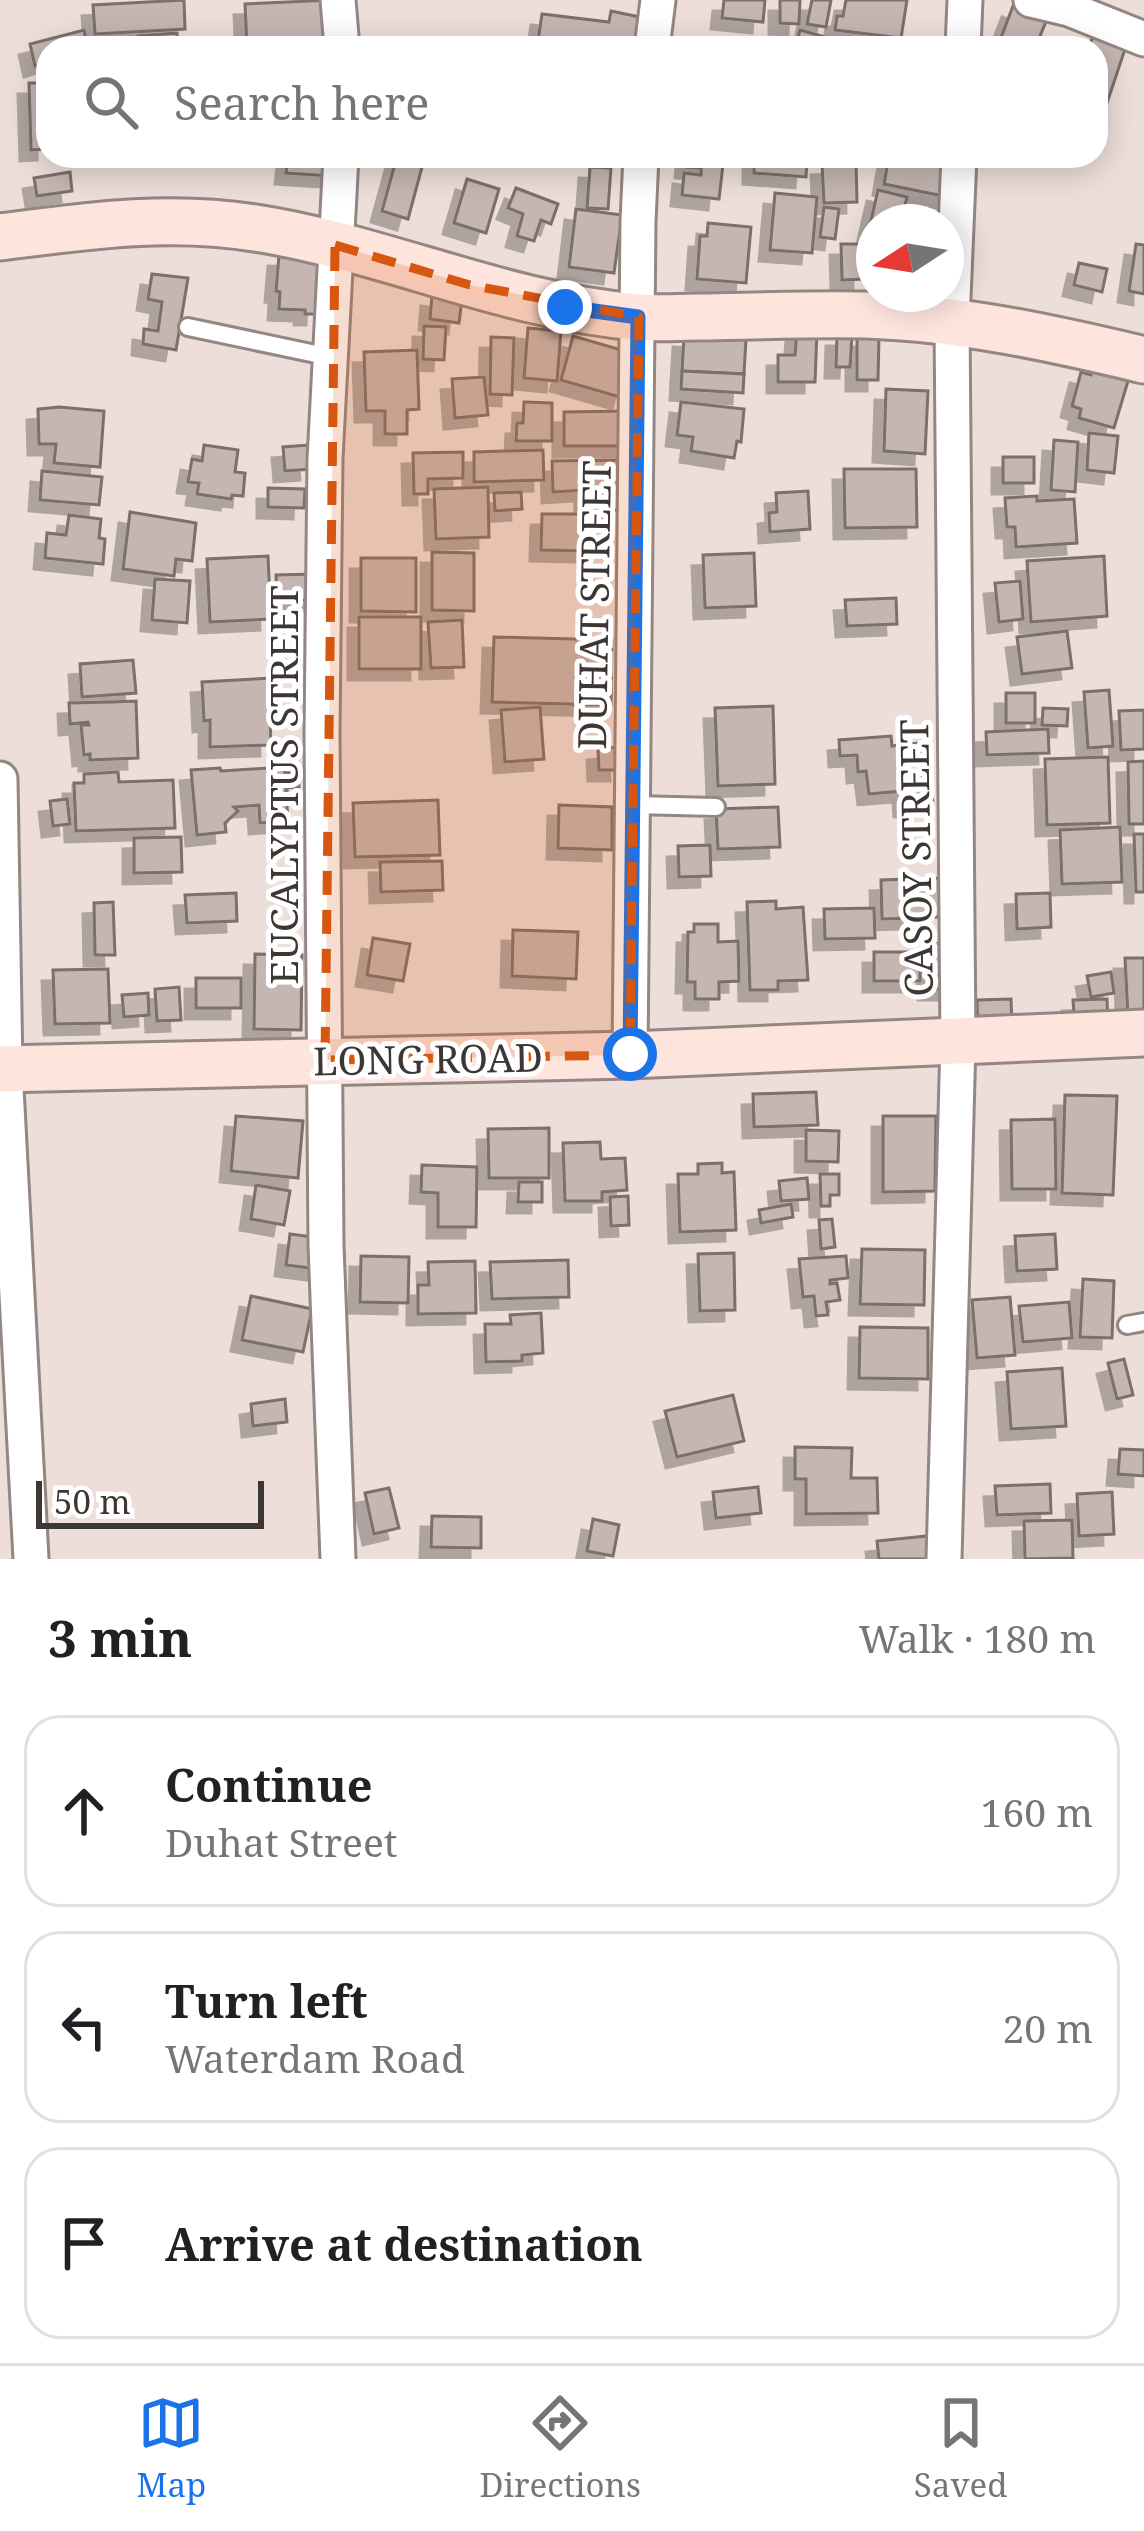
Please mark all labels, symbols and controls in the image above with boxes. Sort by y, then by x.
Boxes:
search box [36,36,1108,168]
icon: search [78,69,144,135]
text: Search here [174,72,429,133]
north arrow [856,204,964,312]
route end [538,280,592,334]
street label: DUHAT STREET [564,460,622,750]
street label: EUCALYPTUS STREET [256,585,309,985]
street label: CASOY STREET [886,719,944,997]
route start [603,1027,657,1081]
street label: LONG ROAD [313,1029,543,1087]
scale bar [36,1475,264,1528]
text: 50 m [54,1479,131,1524]
text: 3 min [48,1602,192,1672]
text: Walk · 180 m [859,1611,1096,1664]
text: Continue [165,1754,373,1815]
icon: ahead [51,1778,117,1844]
text: 160 m [981,1785,1093,1838]
text: Duhat Street [165,1815,397,1868]
text: Turn left [165,1970,368,2031]
icon: left [51,1994,117,2060]
text: 20 m [1002,2001,1093,2054]
text: Waterdam Road [165,2031,465,2084]
icon: arrive [51,2210,117,2276]
text: Arrive at destination [165,2213,643,2274]
tab: Map [137,2390,206,2507]
tab: Directions [479,2390,641,2507]
tab: Saved [914,2390,1007,2507]

